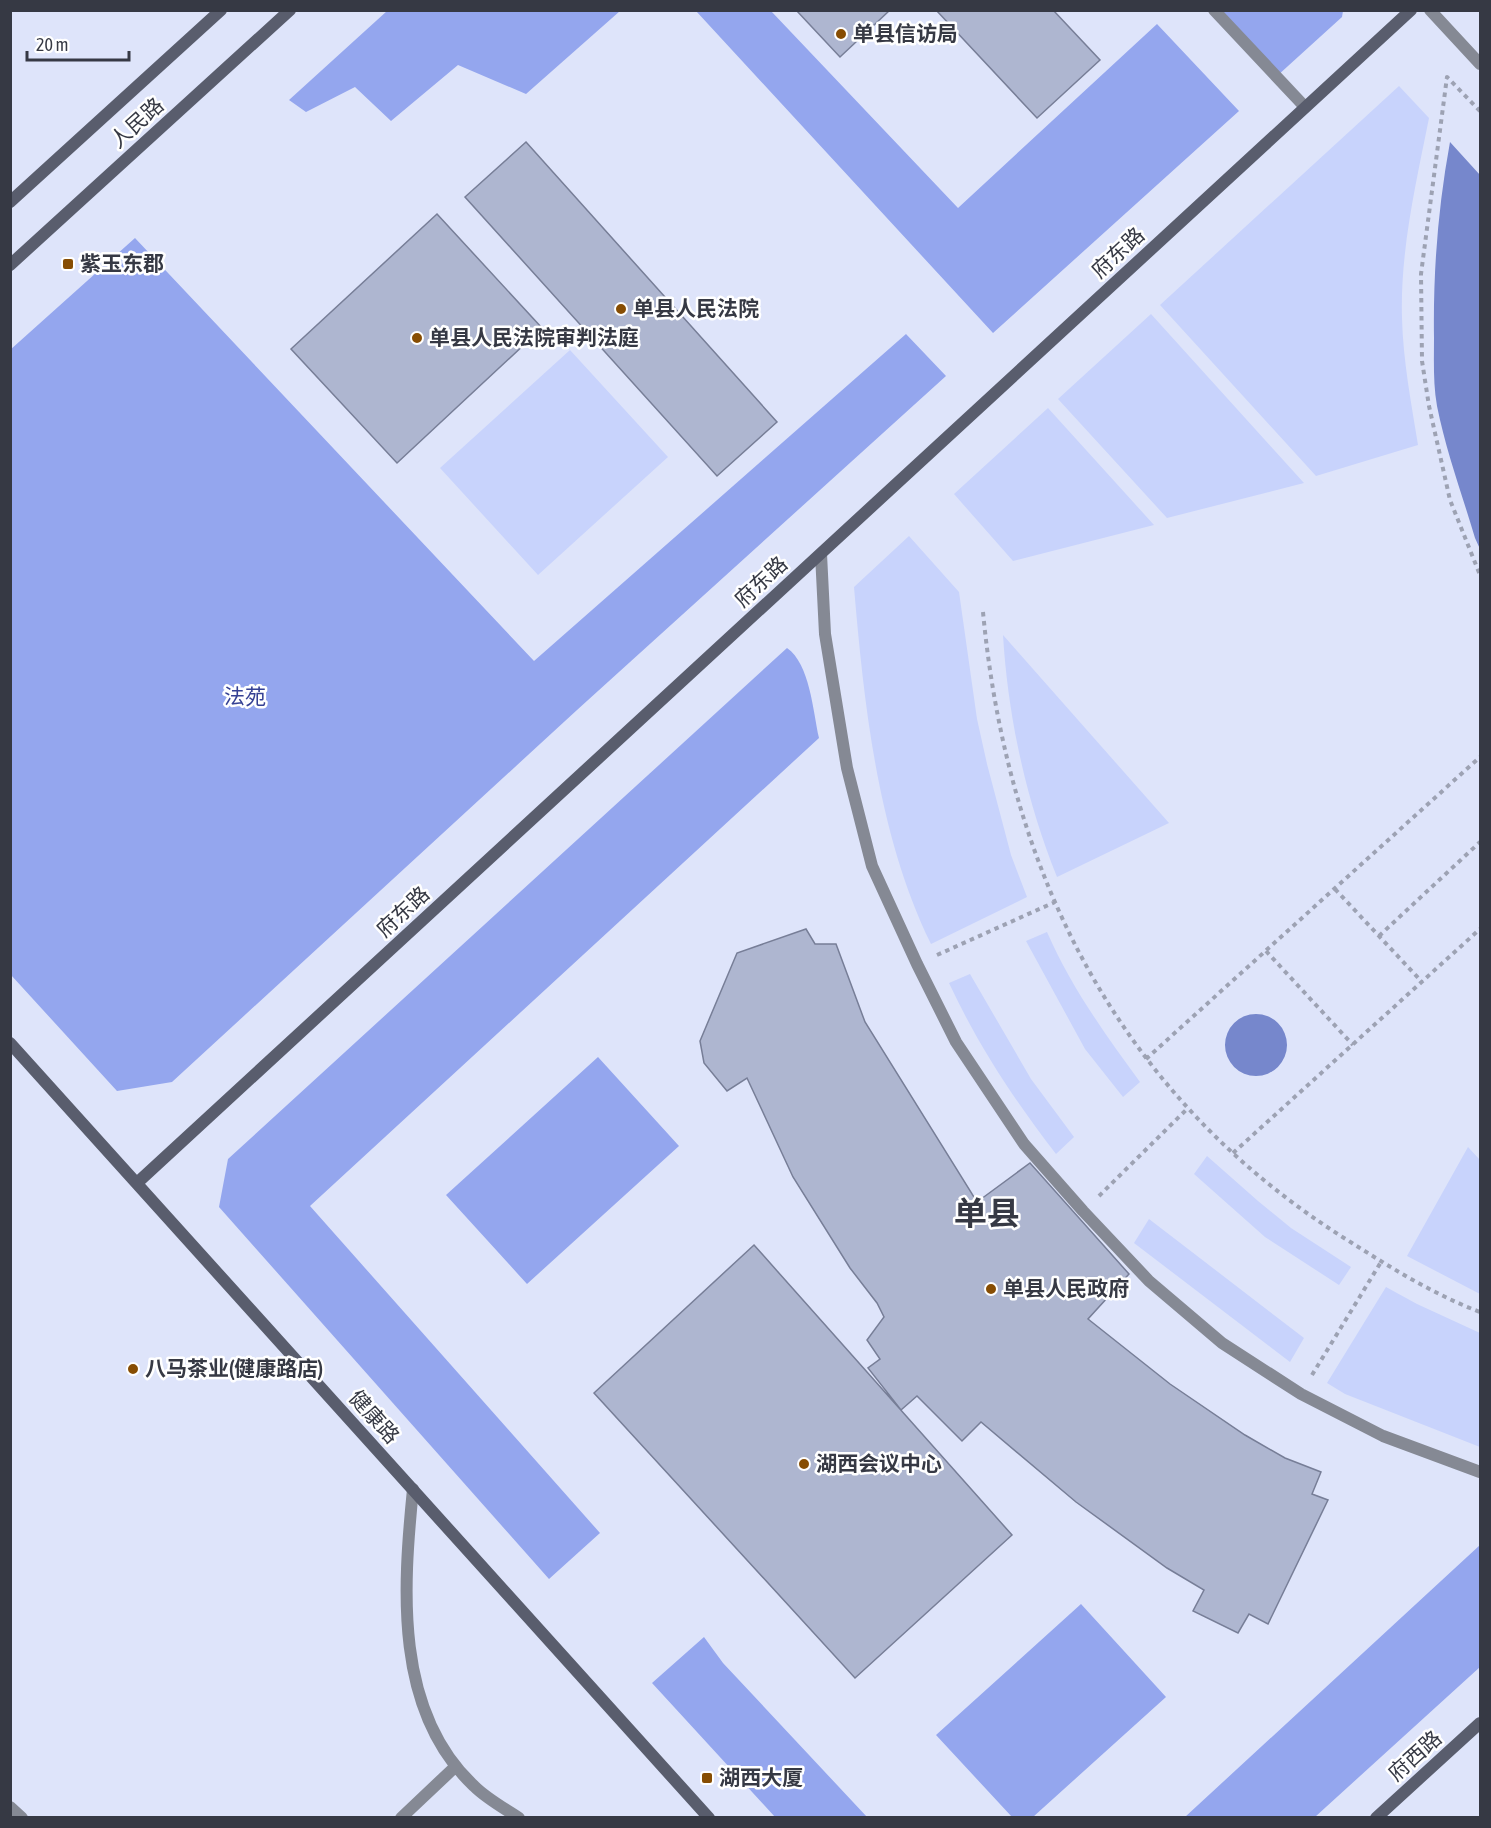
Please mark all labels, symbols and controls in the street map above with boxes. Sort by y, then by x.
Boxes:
place label: 单县信访局 [853,21,958,45]
scale bar [27,24,129,62]
marker: 单县信访局 [834,27,848,41]
text: 20 m [36,34,68,55]
street label: 人民路 [105,92,168,152]
street label: 府东路 [1086,222,1149,283]
place label: 紫玉东郡 [80,251,164,275]
marker: 紫玉东郡 [61,257,75,271]
place label: 单县人民法院 [633,296,759,320]
marker: 单县人民法院 [614,302,628,316]
place label: 单县人民法院审判法庭 [429,325,639,349]
marker: 单县人民法院审判法庭 [410,331,424,345]
street label: 府东路 [729,551,792,612]
park label: 法苑 [224,684,266,708]
street label: 府东路 [371,881,434,942]
district label: 单县 [954,1194,1020,1232]
place label: 单县人民政府 [1003,1276,1129,1300]
marker: 单县人民政府 [984,1282,998,1296]
place label: 八马茶业(健康路店) [145,1356,323,1380]
marker: 八马茶业(健康路店) [126,1362,140,1376]
street label: 健康路 [345,1385,405,1448]
place label: 湖西会议中心 [816,1451,942,1475]
marker: 湖西会议中心 [797,1457,811,1471]
street label: 府西路 [1383,1725,1446,1785]
place label: 湖西大厦 [719,1765,803,1789]
marker: 湖西大厦 [700,1771,714,1785]

